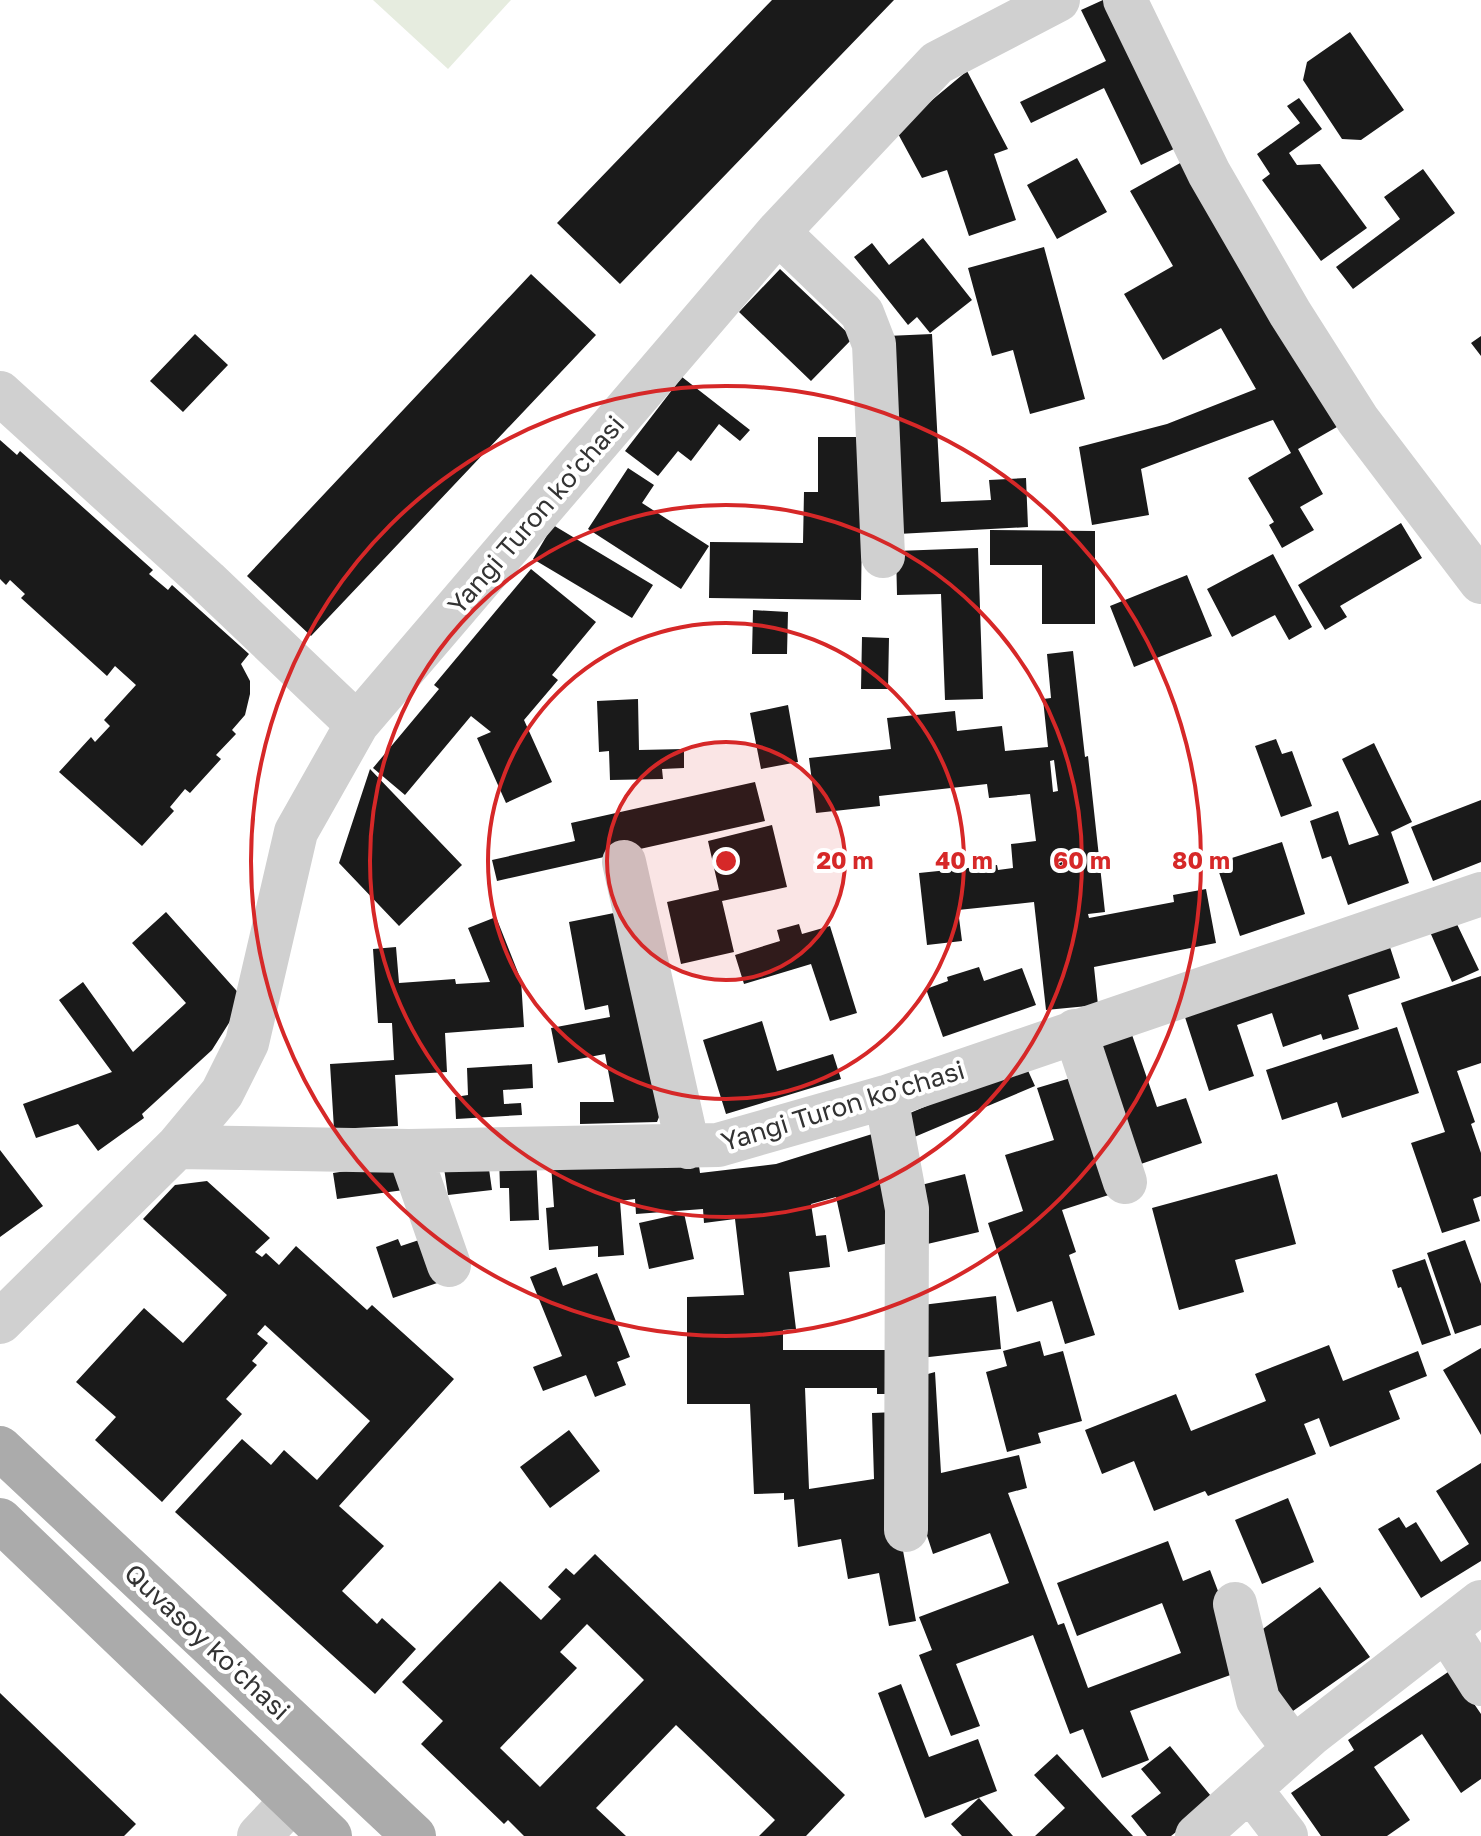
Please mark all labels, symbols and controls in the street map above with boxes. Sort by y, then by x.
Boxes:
street label: Yangi Turon ko'chasi [441,409,630,620]
text: 20 m [816,845,874,874]
text: 40 m [935,845,993,874]
text: 60 m [1053,845,1111,874]
text: 80 m [1172,845,1230,874]
centre of rings [712,847,740,875]
street label: Yangi Turon ko'chasi [717,1054,968,1157]
street label: Quvasoy koʻchasi [118,1557,296,1726]

